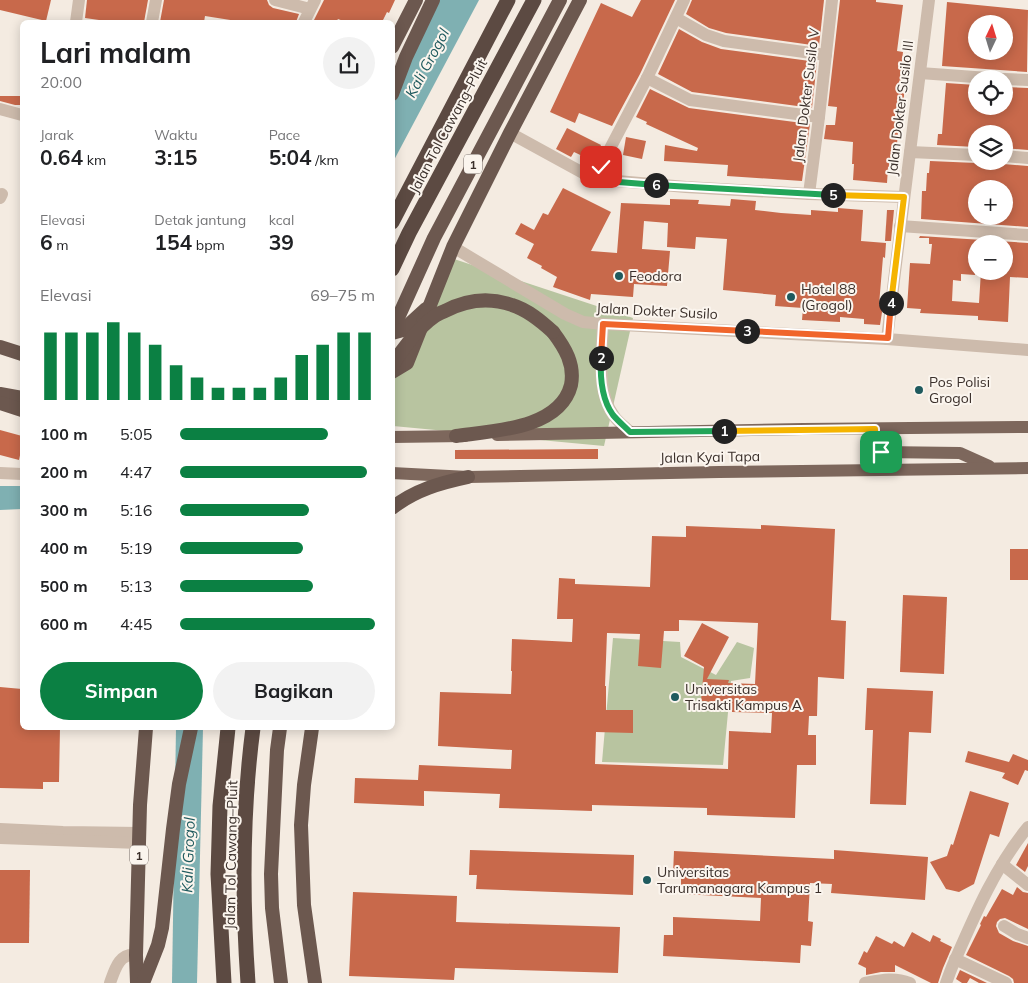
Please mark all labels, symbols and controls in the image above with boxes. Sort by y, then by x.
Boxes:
north arrow [968,15,1012,60]
map controls [968,15,1013,280]
water label: Kali Grogol [401,25,453,101]
street label: Jalan Dokter Susilo V [789,27,823,163]
text: Lari malam [40,35,191,70]
button: share [323,37,375,89]
street label: Jalan Dokter Susilo III [883,39,917,177]
street label: Jalan Tol Cawang–Pluit [405,56,491,196]
button: locate [968,70,1013,115]
text: 20:00 [40,72,82,92]
button: layers [968,125,1013,170]
text: Jarak [40,126,74,144]
text: Waktu [154,126,198,144]
text: Pace [269,126,300,144]
text: 0.64 [40,144,83,170]
text: 3:15 [154,144,197,170]
text: 5:04 [269,144,312,170]
pin [580,146,622,188]
text: km [83,151,106,169]
text: /km [312,151,339,169]
icon: check [587,153,615,181]
road number: 1 [464,154,482,173]
pin: 6 [644,172,668,198]
text: 6 [652,176,661,194]
button: + [968,180,1013,225]
pin: 5 [820,182,846,208]
text: 5 [829,186,838,204]
text: Elevasi [40,211,85,229]
text: Detak jantung [154,211,246,229]
text: kcal [269,211,294,229]
text: 6 [40,229,53,255]
text: 154 [154,229,192,255]
text: 39 [269,229,294,255]
button: − [968,235,1013,280]
text: m [53,236,69,254]
text: bpm [192,236,225,254]
place label: Feodora [629,267,682,285]
marker: Feodora [613,270,625,282]
place label: Hotel 88 (Grogol) [801,280,856,314]
text: Elevasi [40,285,92,305]
text: 69–75 m [310,285,375,305]
pin: 4 [878,290,904,316]
marker: Hotel 88 (Grogol) [785,291,797,303]
text: 4 [887,294,896,312]
street label: Jalan Dokter Susilo [596,299,718,323]
pin: 3 [734,318,760,344]
text: 3 [743,322,752,340]
pin: 2 [588,346,614,370]
text: 2 [597,349,606,367]
place label: Pos Polisi Grogol [929,373,990,407]
marker: Pos Polisi Grogol [913,384,925,396]
pin: 1 [712,418,736,444]
text: 1 [720,422,729,440]
text: 100 m [40,424,88,444]
text: 5:05 [120,424,152,444]
pin [860,431,902,473]
icon: arrive [867,438,895,466]
street label: Jalan Kyai Tapa [660,447,760,467]
text: 200 m [40,462,88,482]
text: 4:47 [120,462,152,482]
text: 300 m [40,500,88,520]
text: 5:16 [120,500,152,520]
text: 400 m [40,538,88,558]
text: 5:19 [120,538,152,558]
text: 500 m [40,576,88,596]
text: 5:13 [120,576,152,596]
text: 600 m [40,614,88,634]
text: 4:45 [120,614,152,634]
button: Simpan [40,662,203,720]
button: Bagikan [213,662,375,720]
place label: Universitas Trisakti Kampus A [685,680,803,714]
marker: Universitas Trisakti Kampus A [669,691,681,703]
street label: Jalan Tol Cawang–Pluit [221,780,241,930]
water label: Kali Grogol [177,816,199,893]
road number: 1 [130,846,148,864]
place label: Universitas Tarumanagara Kampus 1 [657,863,822,897]
marker: Universitas Tarumanagara Kampus 1 [641,874,653,886]

